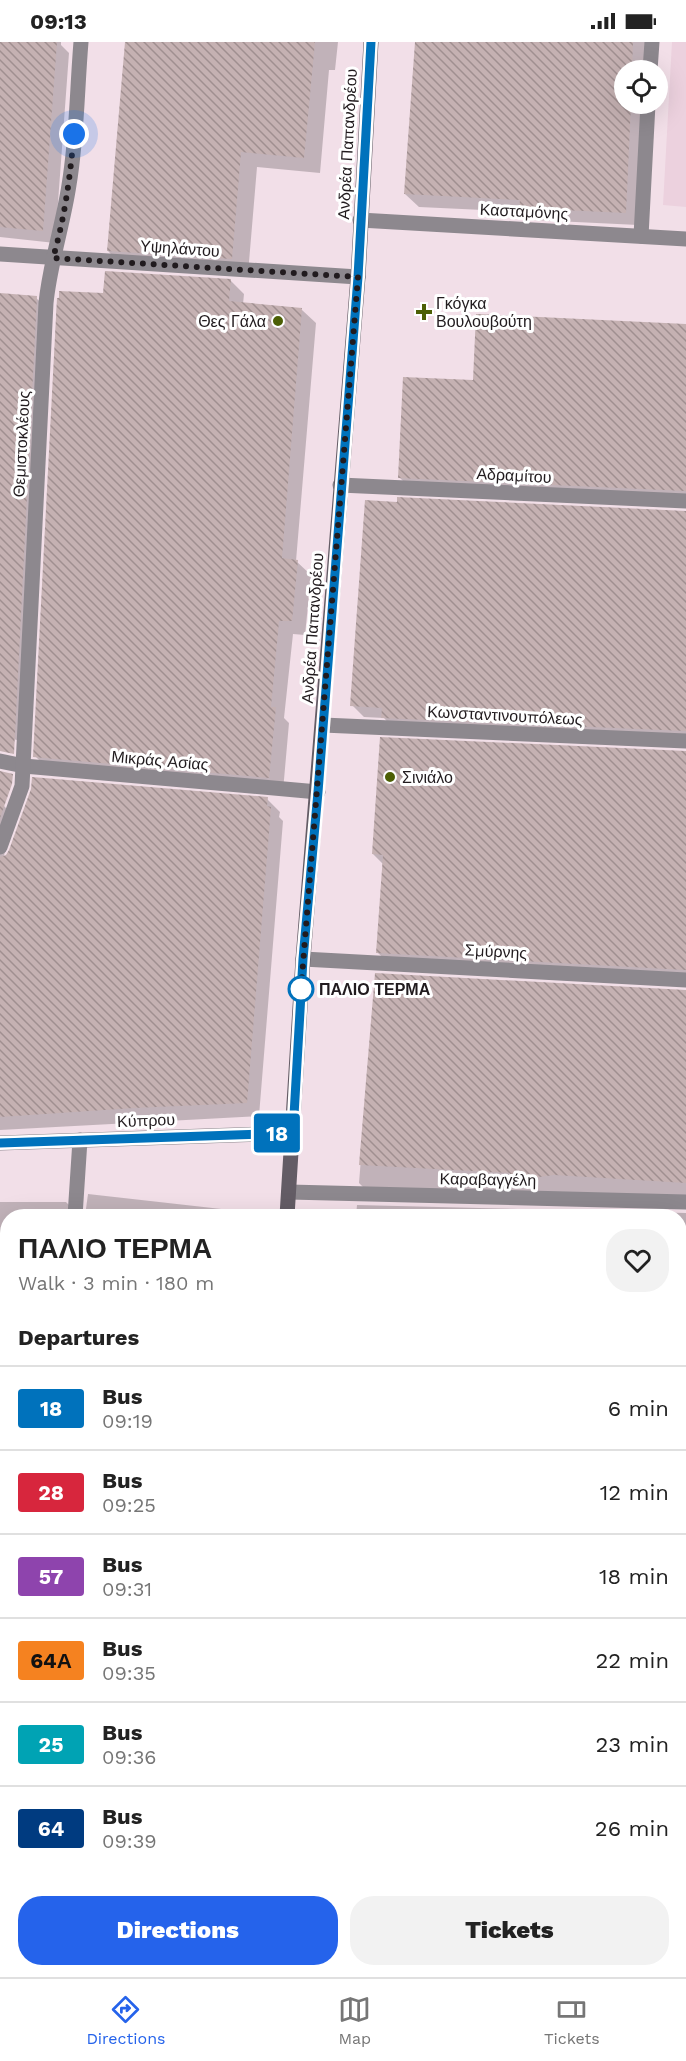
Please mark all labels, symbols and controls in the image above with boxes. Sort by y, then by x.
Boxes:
text: 09:13 [30,9,87,34]
map controls [614,60,668,114]
button: locate [614,60,668,114]
street label: Ανδρέα Παπανδρέου [334,68,361,220]
your location [59,119,89,149]
street label: Κασταμόνης [479,200,569,223]
street label: Υψηλάντου [140,236,220,261]
place label: Γκόγκα Βουλουβούτη [436,294,532,331]
marker: Γκόγκα Βουλουβούτη [417,305,431,319]
place label: Θες Γάλα [198,312,266,331]
marker: Θες Γάλα [271,314,285,328]
street label: Θεμιστοκλέους [9,390,34,498]
street label: Αδραμίτου [476,464,552,487]
street label: Ανδρέα Παπανδρέου [298,552,327,704]
street label: Κωνσταντινουπόλεως [427,702,583,729]
street label: Μικράς Ασίας [111,747,210,774]
place label: Σινιάλο [402,768,453,787]
marker: Σινιάλο [383,770,397,784]
street label: Σμύρνης [464,940,528,963]
marker: ΠΑΛΙΟ ΤΕΡΜΑ [288,976,314,1002]
place label: ΠΑΛΙΟ ΤΕΡΜΑ [319,980,431,999]
street label: Κύπρου [117,1110,175,1131]
line badge: 18 [250,1114,304,1152]
text: 18 [266,1121,288,1146]
street label: Καραβαγγέλη [440,1169,536,1190]
button: heart [606,1229,669,1292]
text: ΠΑΛΙΟ ΤΕΡΜΑ [18,1232,212,1265]
text: Walk · 3 min · 180 m [18,1271,214,1295]
text: Departures [18,1325,139,1350]
text: Bus [102,1384,142,1409]
text: 18 [40,1396,62,1421]
text: 6 min [608,1396,669,1421]
text: 09:19 [102,1409,153,1433]
text: Bus [102,1468,142,1493]
text: 28 [38,1480,64,1505]
text: 12 min [600,1480,669,1505]
text: 09:25 [102,1493,156,1517]
text: Bus [102,1552,142,1577]
text: 57 [39,1564,63,1589]
text: 18 min [599,1564,669,1589]
text: 09:31 [102,1577,152,1601]
text: Bus [102,1636,142,1661]
text: 64Α [30,1648,72,1673]
text: 22 min [595,1648,669,1673]
text: 09:35 [102,1661,156,1685]
text: Bus [102,1720,142,1745]
text: 25 [39,1732,63,1757]
text: 23 min [595,1732,669,1757]
text: 09:36 [102,1745,157,1769]
text: Bus [102,1804,142,1829]
text: 64 [38,1816,64,1841]
text: 26 min [595,1816,669,1841]
text: 09:39 [102,1829,157,1853]
button: Directions [18,1896,338,1965]
button: Tickets [350,1896,669,1965]
tab: Directions [86,1993,165,2048]
tab: Map [338,1993,371,2048]
tab: Tickets [544,1993,600,2048]

